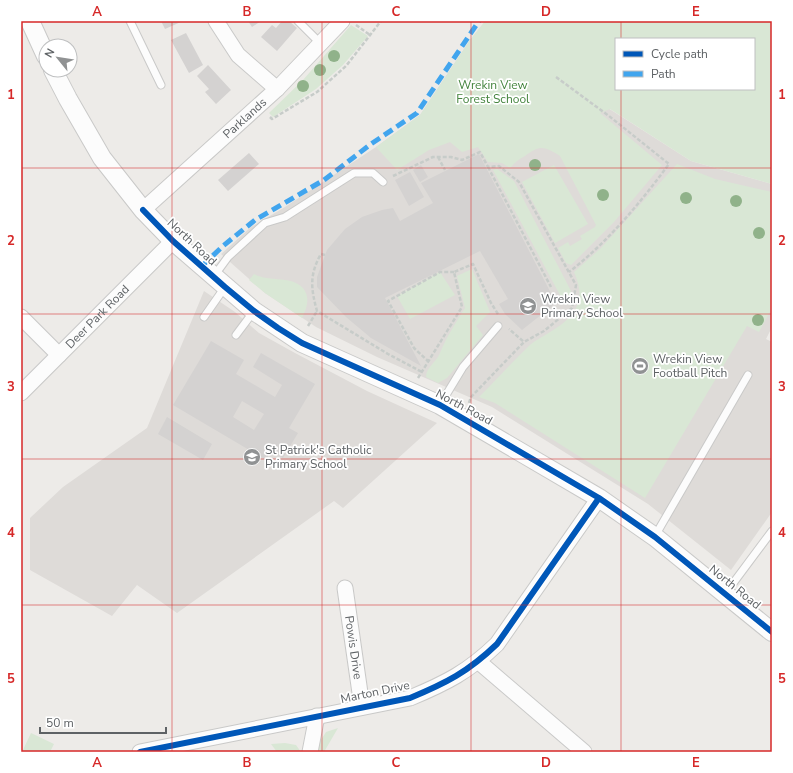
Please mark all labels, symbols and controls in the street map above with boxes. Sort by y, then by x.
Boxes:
text: A [92,3,102,21]
text: B [243,3,252,21]
text: C [392,3,401,21]
text: D [541,3,551,21]
text: E [692,3,700,21]
north arrow [38,38,78,78]
legend [615,38,755,90]
text: N [41,46,58,61]
text: Cycle path [651,46,708,62]
text: Path [651,66,676,82]
park label: Wrekin View Forest School [456,77,530,107]
text: 1 [7,86,15,104]
text: 1 [778,86,786,104]
street label: Parklands [219,94,270,142]
street label: North Road [164,215,220,269]
text: 2 [7,232,15,250]
text: 2 [778,232,786,250]
street label: Deer Park Road [62,281,133,352]
place label: Wrekin View Primary School [541,291,623,321]
school or university icon: Wrekin View Primary School [518,296,538,316]
place label: Wrekin View Football Pitch [653,351,727,381]
sports icon: Wrekin View Football Pitch [630,356,650,376]
text: 3 [7,378,15,396]
text: 3 [778,378,786,396]
street label: North Road [433,385,495,429]
place label: St Patrick's Catholic Primary School [265,442,372,472]
school or university icon: St Patrick's Catholic Primary School [242,447,262,467]
text: 4 [7,524,15,542]
text: 4 [778,524,786,542]
street label: North Road [706,561,764,613]
street label: Powis Drive [341,615,366,680]
text: 5 [7,670,15,688]
text: 5 [778,670,786,688]
street label: Marton Drive [339,677,411,707]
scale bar [40,709,166,735]
text: 50 m [46,715,74,731]
text: A [92,754,102,772]
text: B [243,754,252,772]
text: C [392,754,401,772]
text: D [541,754,551,772]
text: E [692,754,700,772]

